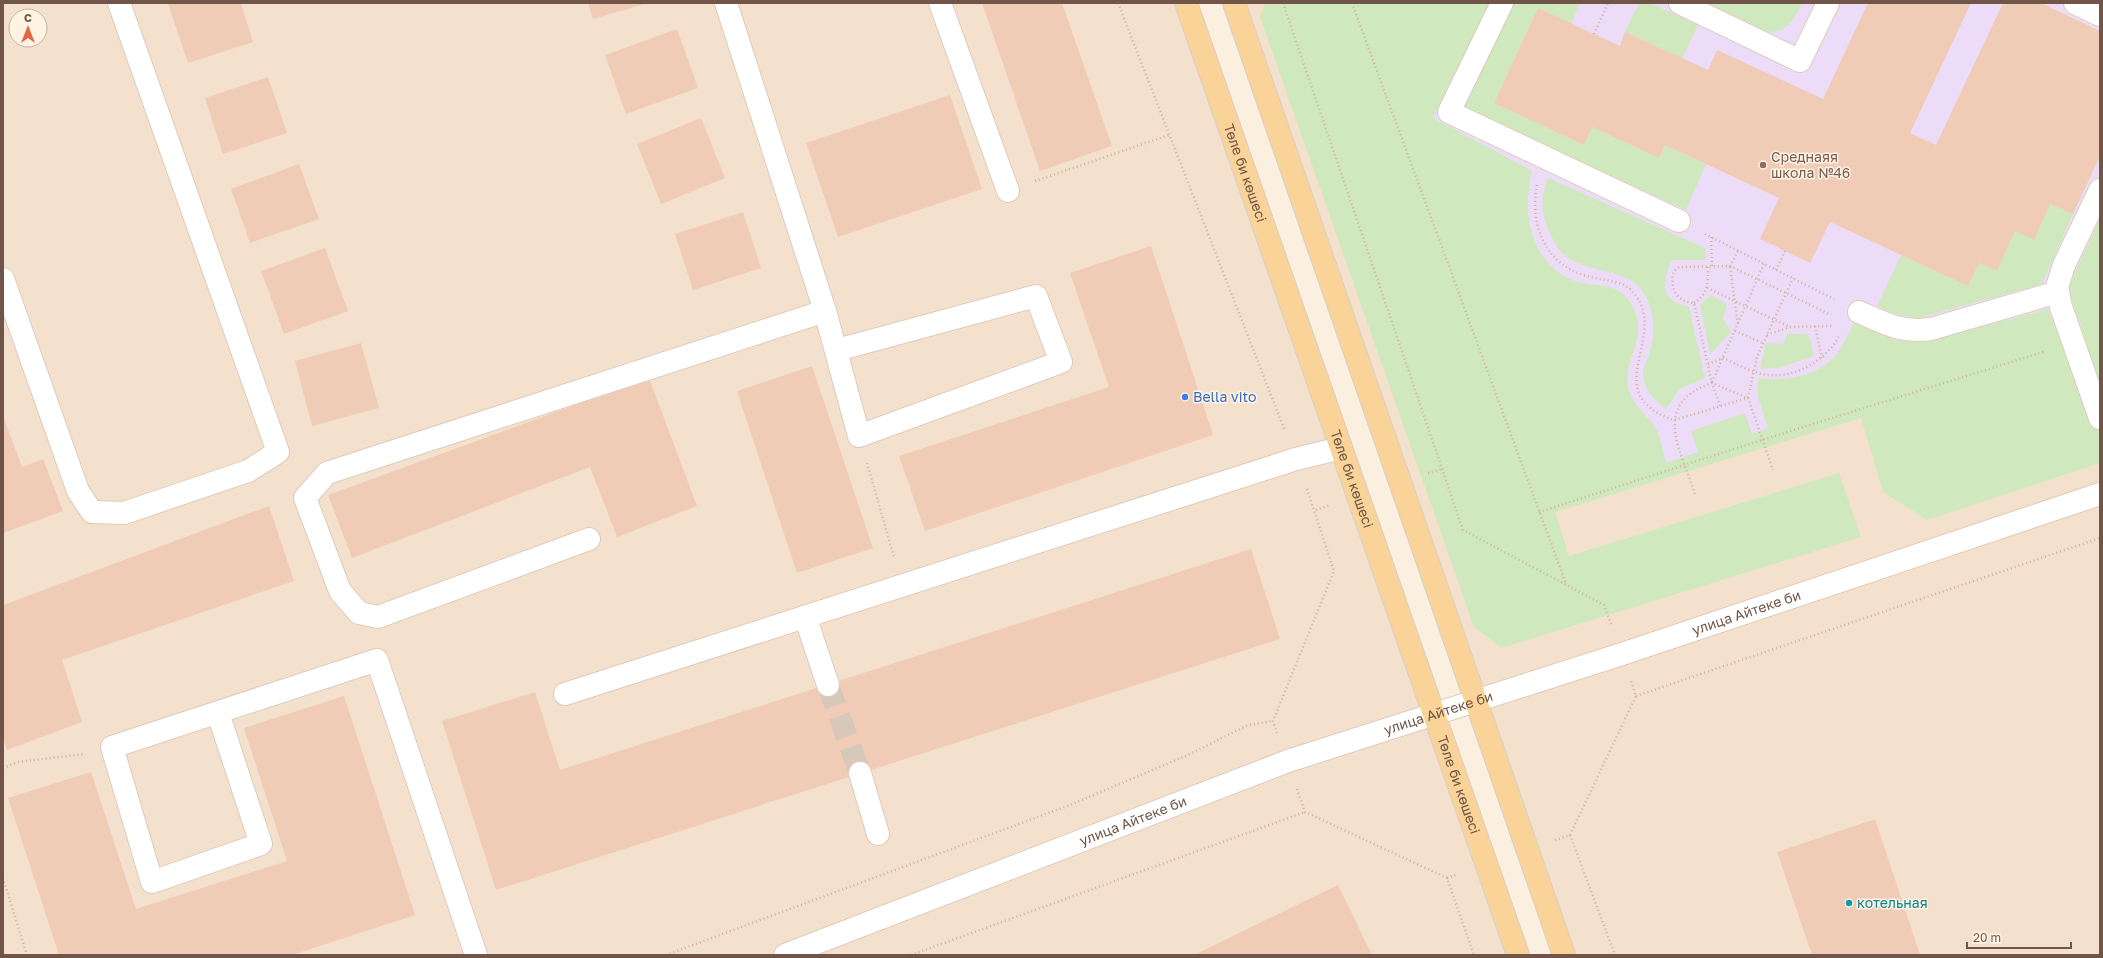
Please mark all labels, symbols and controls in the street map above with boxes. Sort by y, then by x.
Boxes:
north arrow [8,8,48,48]
text: С [24,11,32,24]
street label: Төле би көшесі [1221,121,1271,224]
place label: Среднаяя школа №46 [1771,148,1850,181]
marker: Среднаяя школа №46 [1758,160,1768,170]
place label: Bella vito [1193,388,1256,405]
marker: Bella vito [1180,392,1190,402]
street label: Төле би көшесі [1327,427,1377,530]
street label: улица Айтеке би [1690,586,1803,638]
street label: улица Айтеке би [1381,687,1495,738]
street label: Төле би көшесі [1434,733,1484,836]
street label: улица Айтеке би [1077,792,1189,849]
place label: котельная [1857,894,1928,911]
marker: котельная [1844,898,1854,908]
scale bar [1967,924,2071,950]
text: 20 m [1973,930,2001,945]

